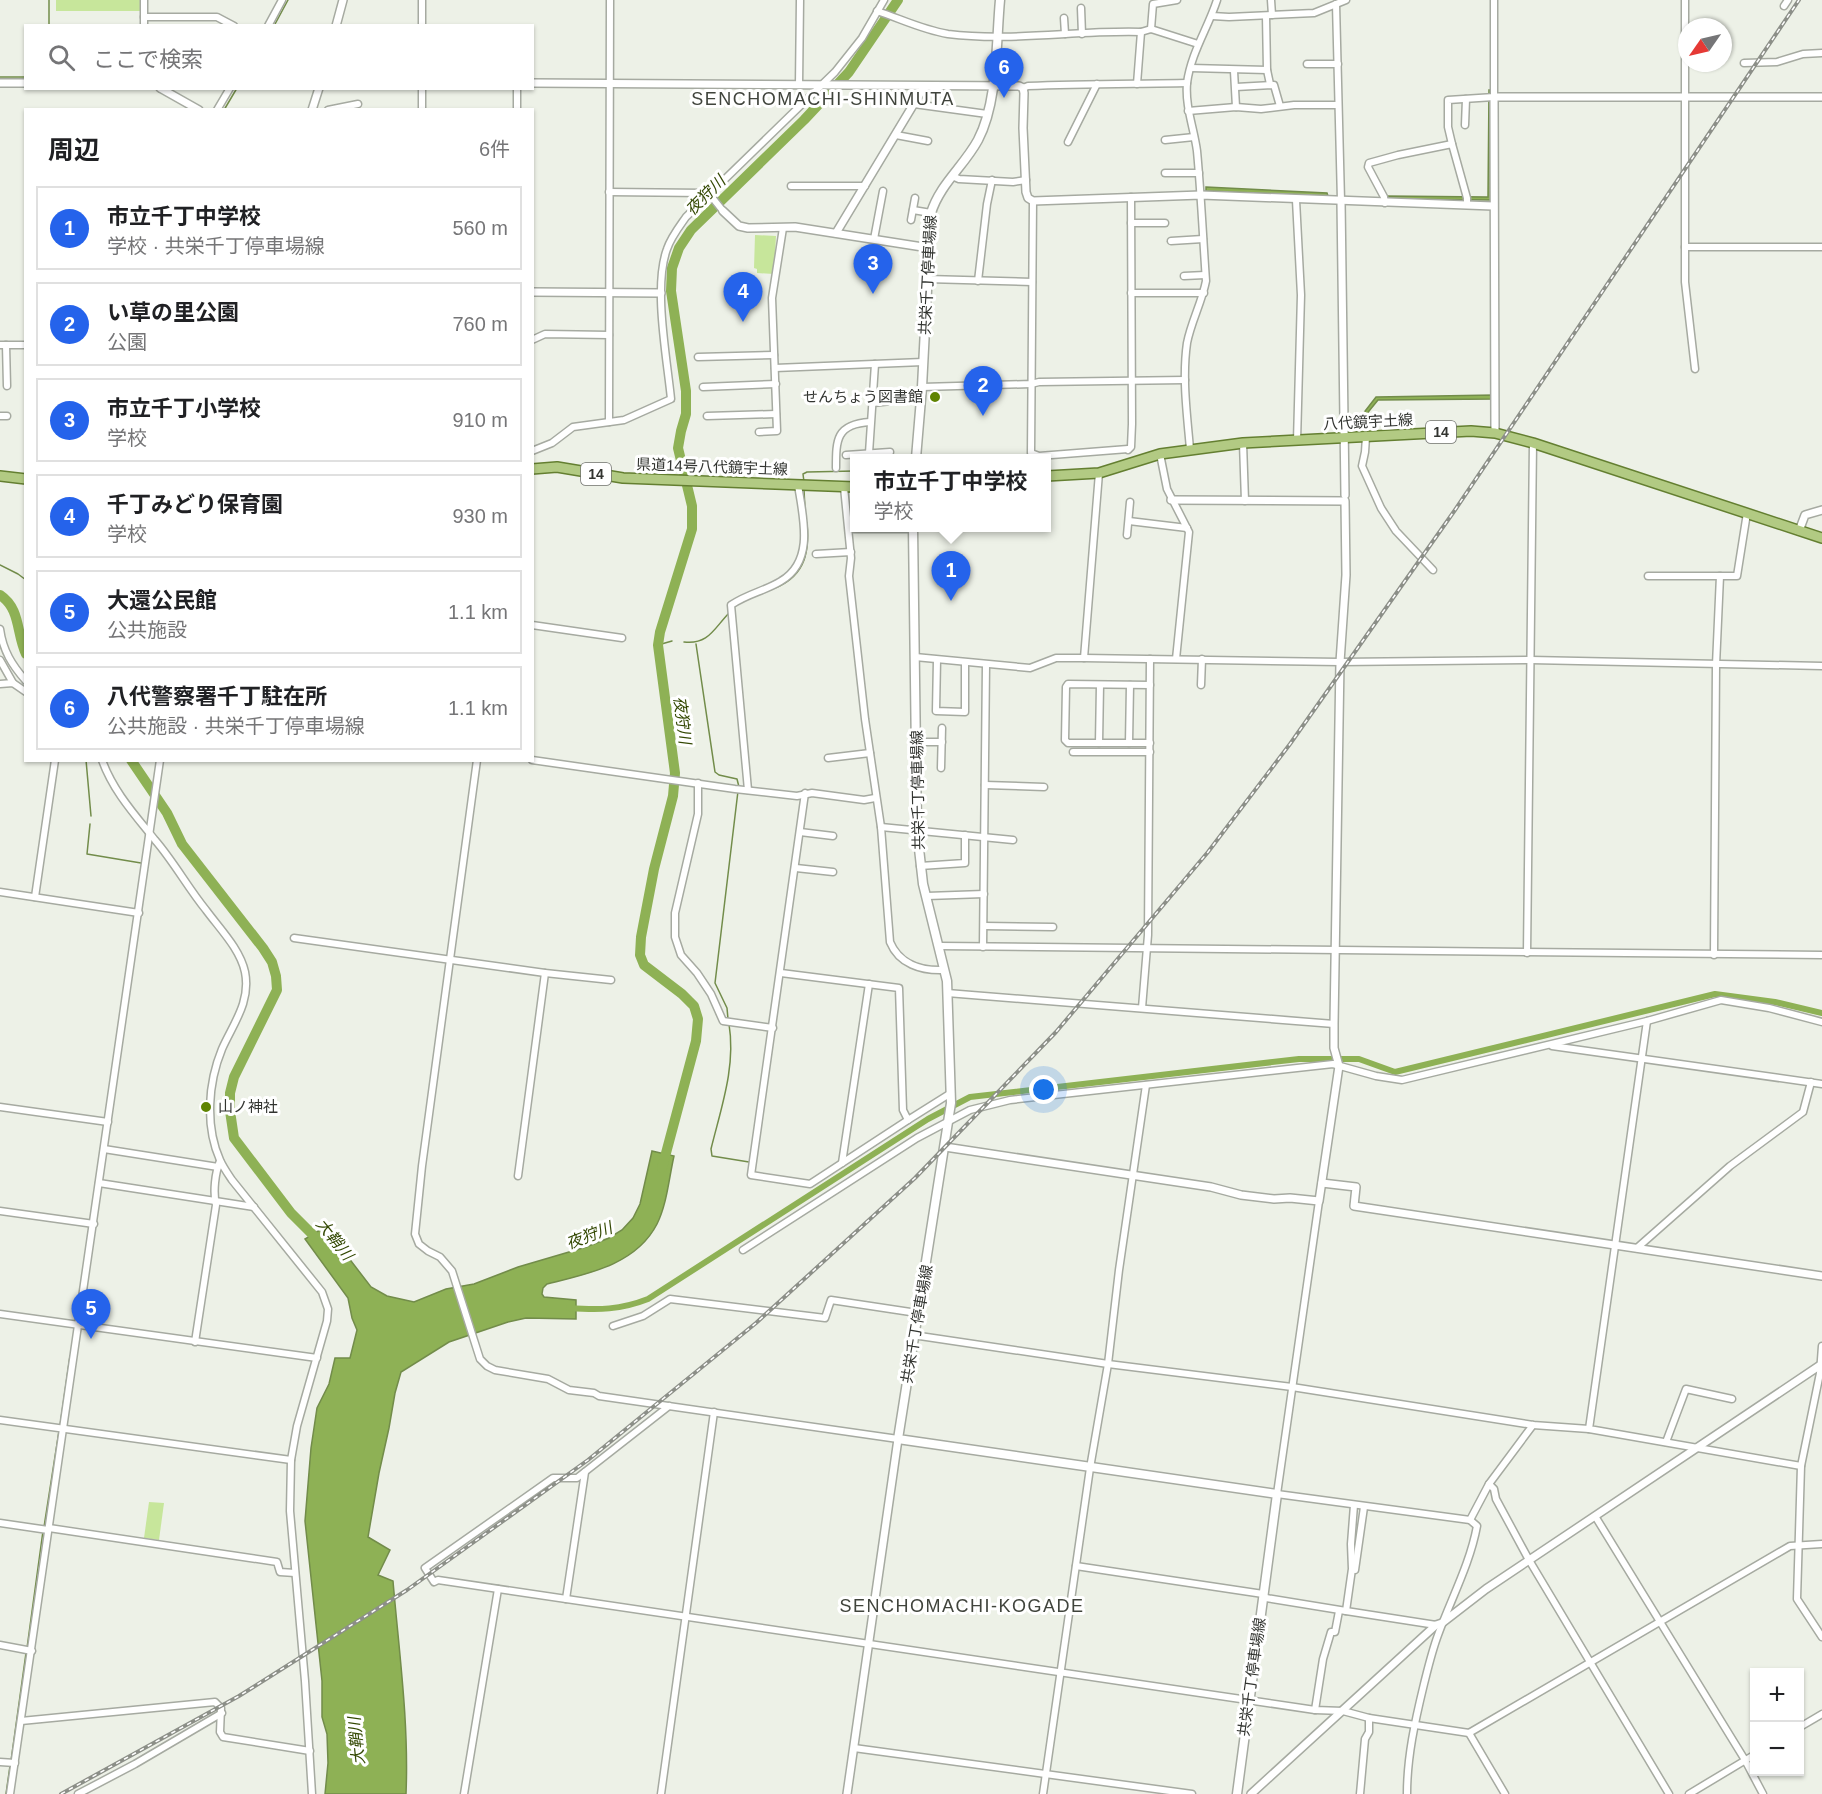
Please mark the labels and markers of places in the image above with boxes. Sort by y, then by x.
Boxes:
pin: 6 [984,48,1024,98]
pin: 3 [854,244,892,294]
pin: 4 [724,272,762,322]
pin: 2 [964,366,1002,416]
place label: せんちょう図書館 [803,388,923,405]
marker: せんちょう図書館 [928,390,942,404]
pin: 1 [932,552,970,601]
place label: 山ノ神社 [218,1098,278,1115]
marker: 山ノ神社 [199,1100,213,1114]
pin: 5 [72,1290,110,1339]

